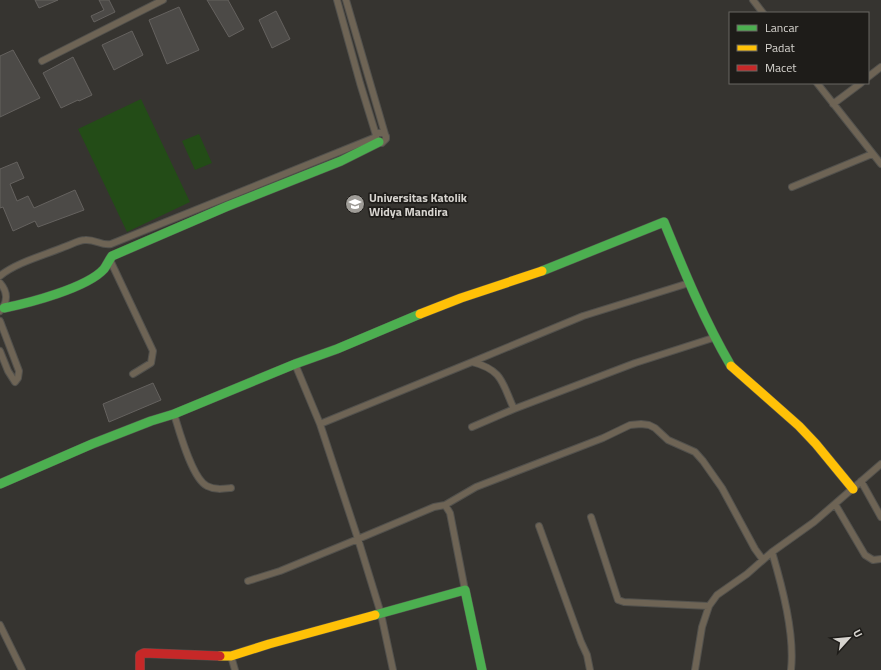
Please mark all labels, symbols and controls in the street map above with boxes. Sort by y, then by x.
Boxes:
legend [729,12,869,84]
text: Lancar [765,18,799,37]
text: Padat [765,38,795,57]
text: Macet [765,58,797,77]
place label: Universitas Katolik Widya Mandira [369,188,468,221]
school or university icon: Universitas Katolik Widya Mandira [344,193,366,215]
north arrow [829,618,869,658]
text: U [849,627,867,640]

